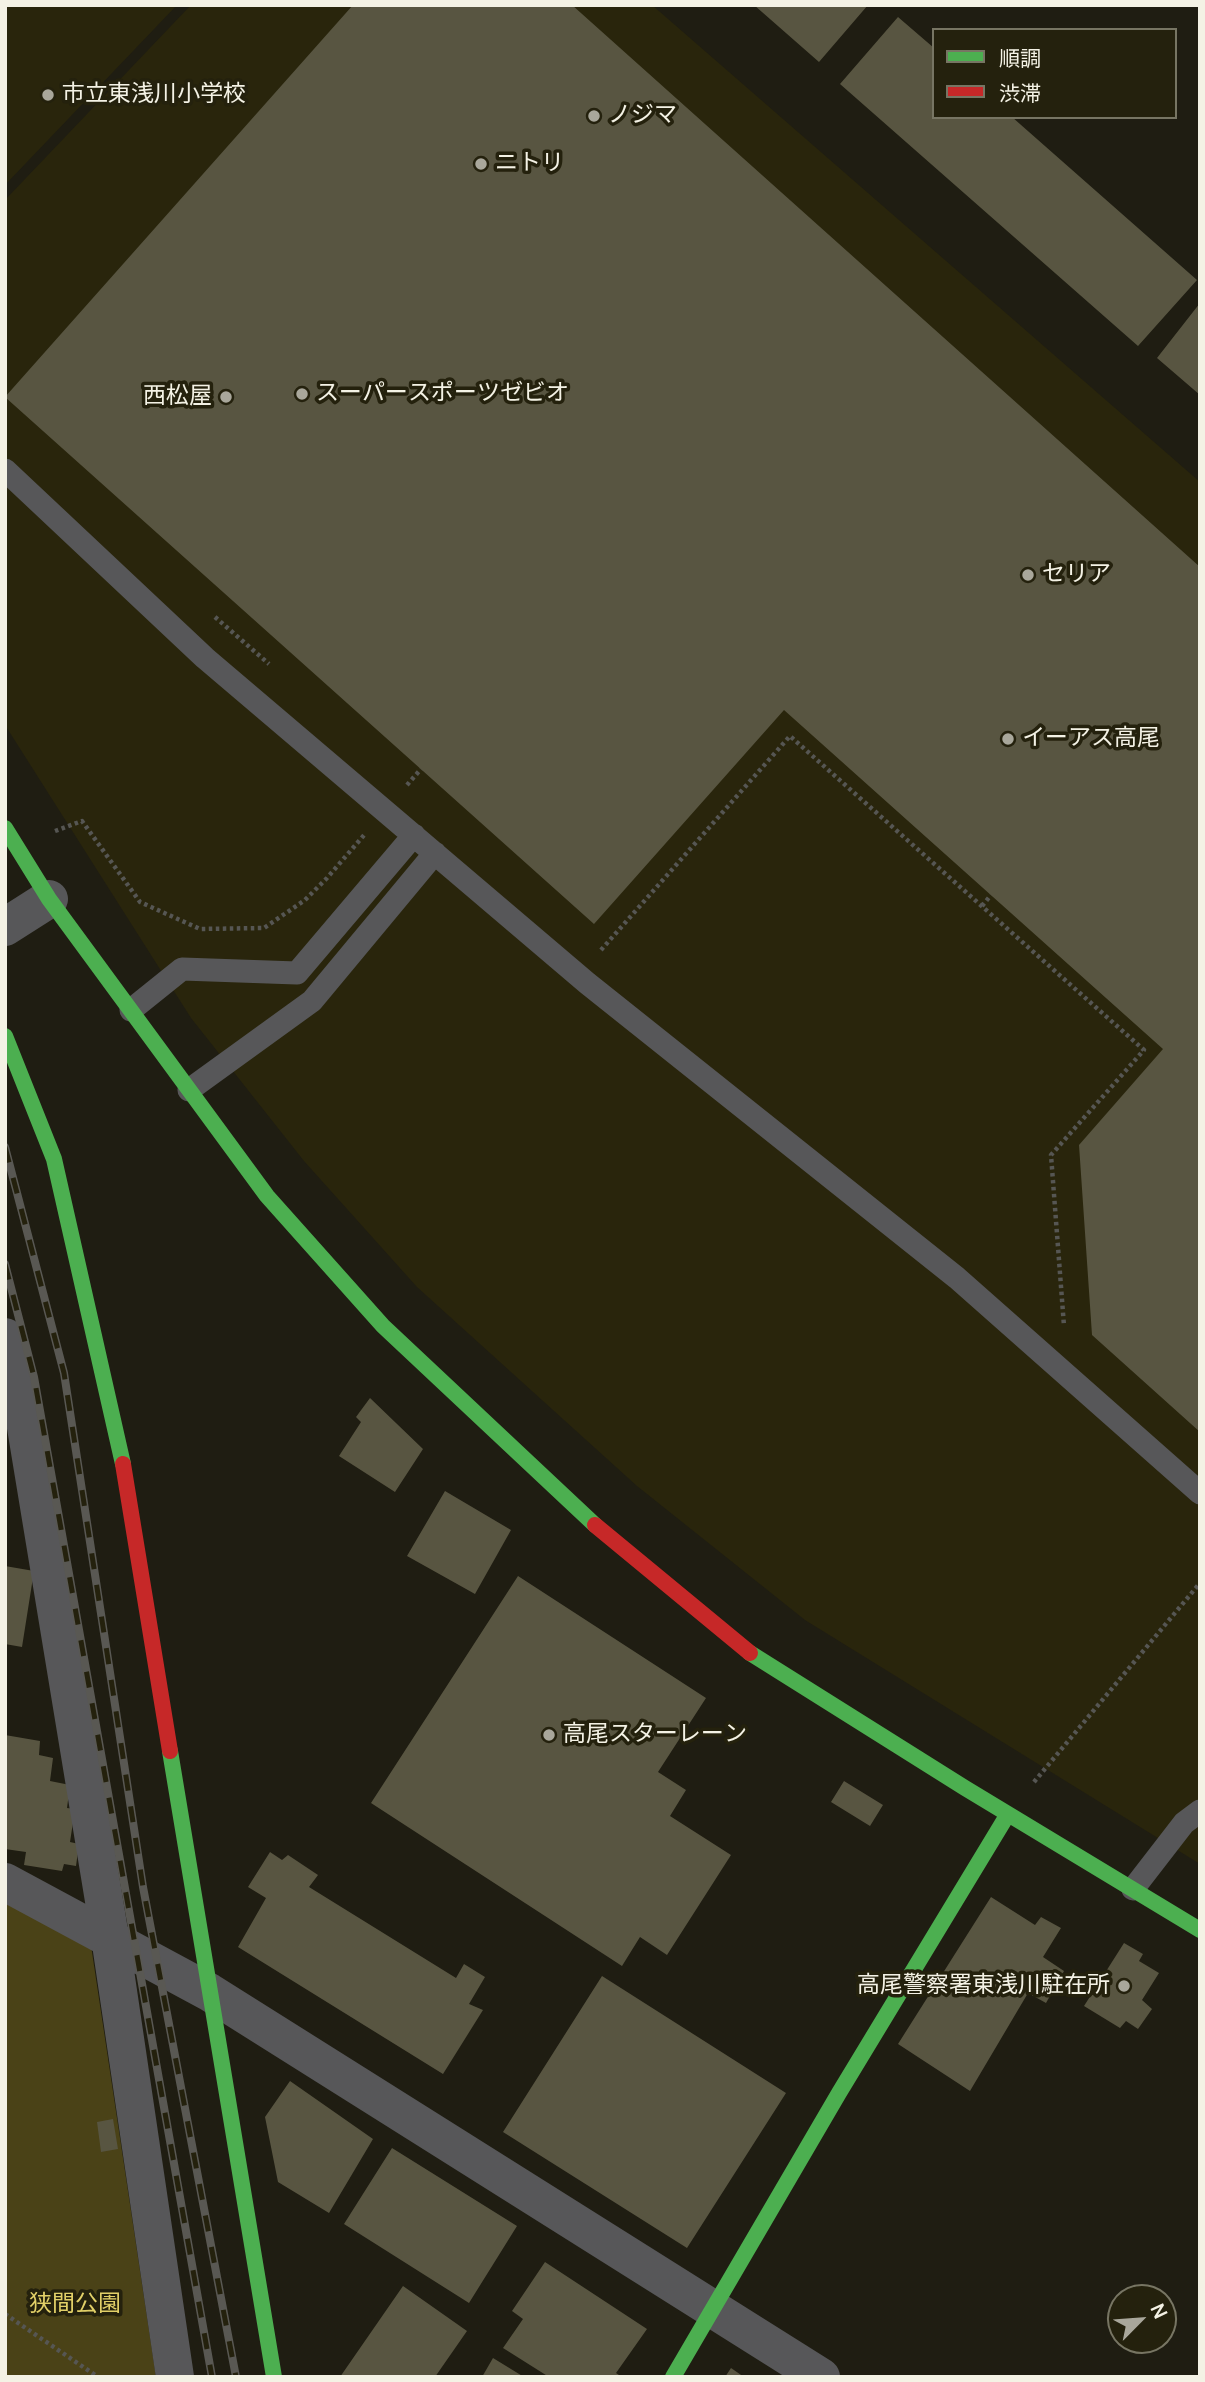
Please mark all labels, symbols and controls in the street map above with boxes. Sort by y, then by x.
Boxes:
legend [932,28,1177,119]
text: 順調 [999,44,1041,72]
text: 渋滞 [999,79,1041,107]
place label: 市立東浅川小学校 [62,81,246,109]
marker: 市立東浅川小学校 [40,87,56,103]
place label: ノジマ [608,102,677,130]
marker: ノジマ [586,108,602,124]
place label: ニトリ [495,150,564,178]
marker: ニトリ [473,156,489,172]
place label: スーパースポーツゼビオ [316,380,569,408]
place label: 西松屋 [143,383,212,411]
marker: スーパースポーツゼビオ [294,386,310,402]
marker: 西松屋 [218,389,234,405]
place label: セリア [1042,561,1111,589]
marker: セリア [1020,567,1036,583]
place label: イーアス高尾 [1022,725,1160,753]
marker: イーアス高尾 [1000,731,1016,747]
place label: 高尾スターレーン [563,1721,747,1749]
marker: 高尾スターレーン [541,1727,557,1743]
place label: 高尾警察署東浅川駐在所 [857,1972,1110,2000]
marker: 高尾警察署東浅川駐在所 [1116,1978,1132,1994]
north arrow [1107,2284,1177,2354]
park label: 狭間公園 [29,2291,121,2319]
text: N [1145,2299,1174,2323]

